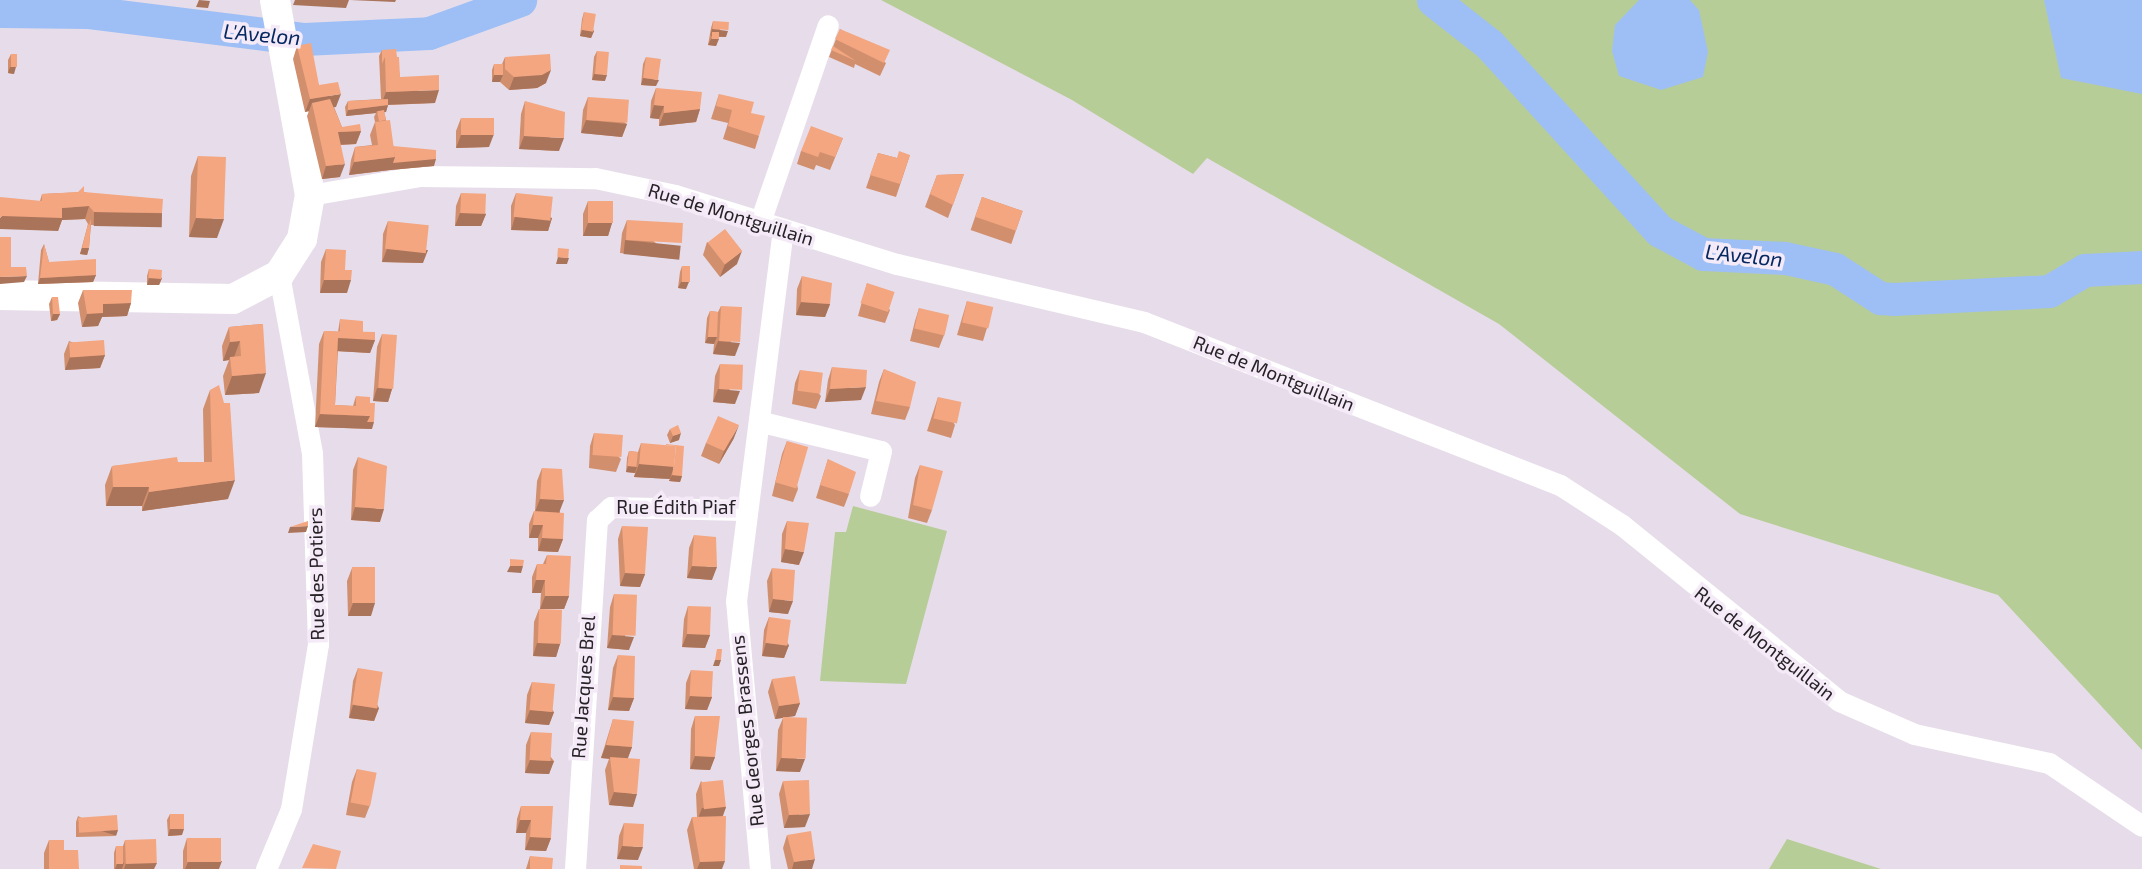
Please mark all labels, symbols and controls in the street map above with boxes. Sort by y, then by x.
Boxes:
water label: L'Avelon [222,18,302,50]
street label: Rue de Montguillain [646,178,816,250]
water label: L'Avelon [1704,238,1784,272]
street label: Rue de Montguillain [1190,330,1358,416]
street label: Rue Édith Piaf [616,496,736,518]
street label: Rue des Potiers [303,507,329,641]
street label: Rue de Montguillain [1690,581,1840,705]
street label: Rue Jacques Brel [567,614,599,760]
street label: Rue Georges Brassens [726,634,768,828]

